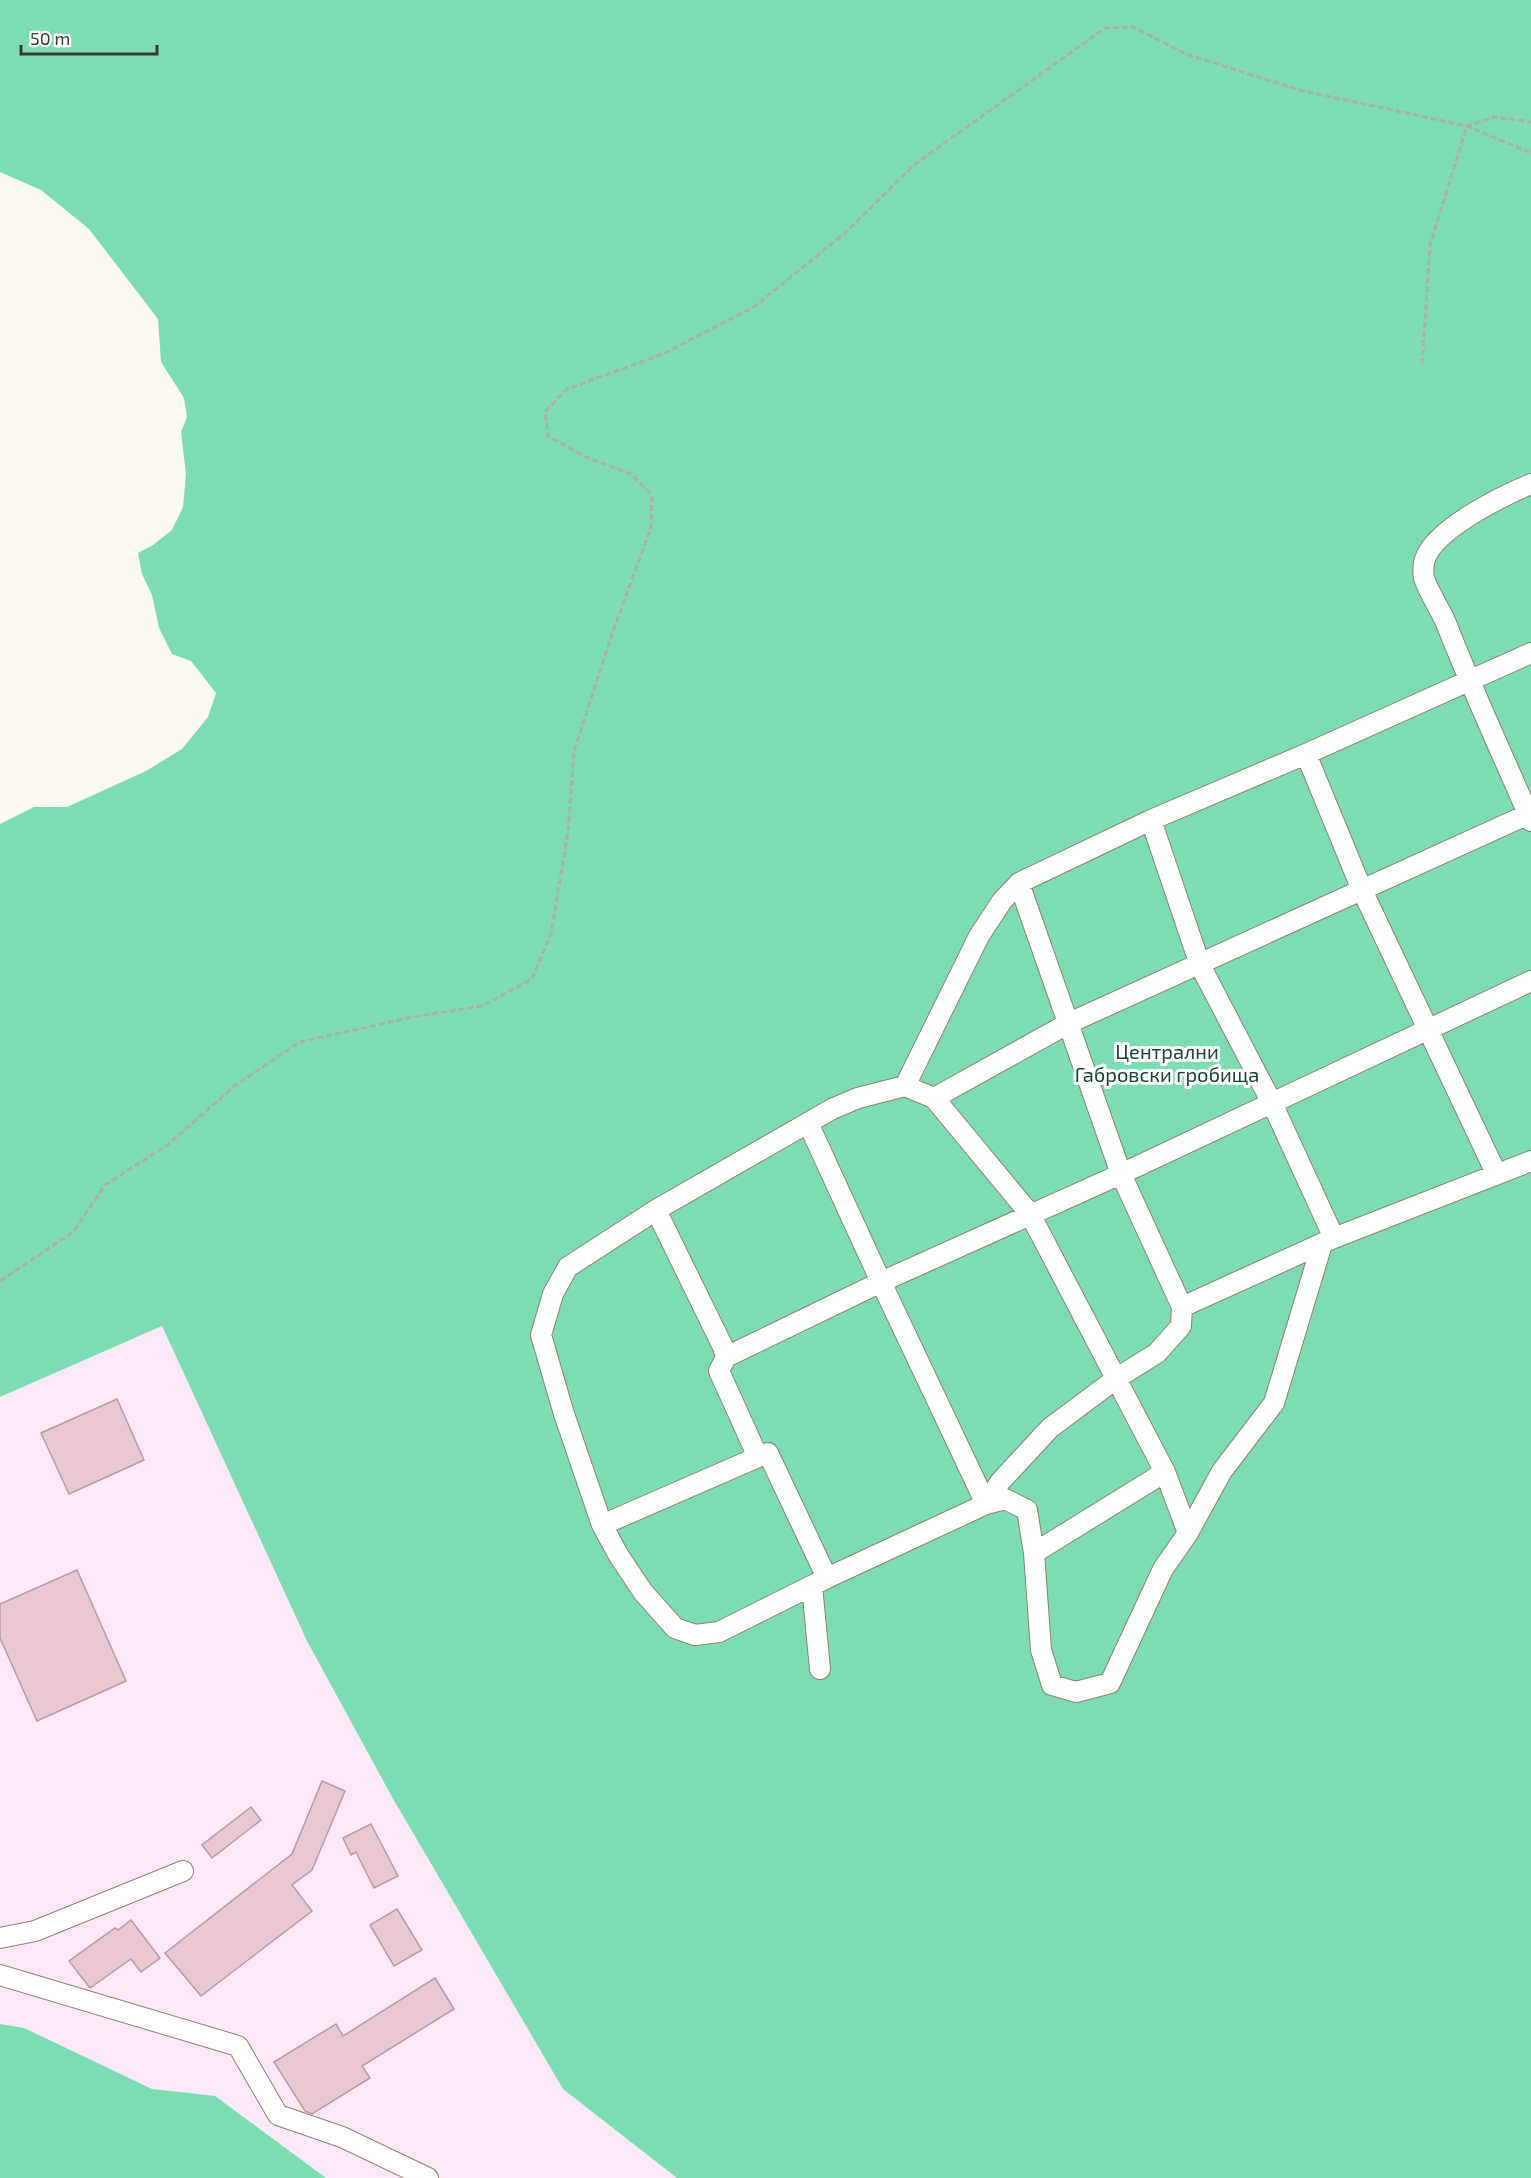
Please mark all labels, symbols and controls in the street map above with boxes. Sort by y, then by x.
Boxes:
scale bar [21,18,158,56]
text: 50 m [30,27,70,49]
park label: Централни Габровски гробища [1075,1039,1259,1086]

